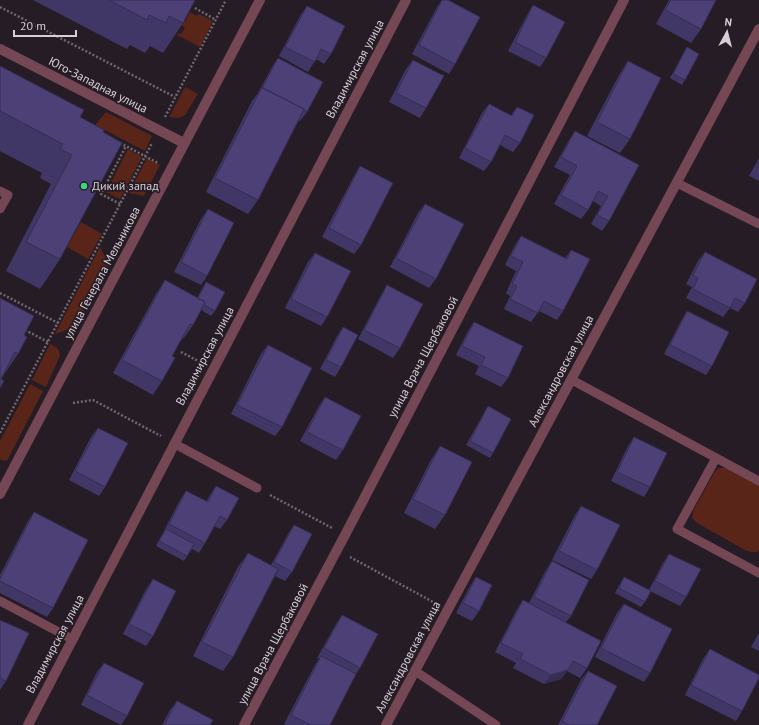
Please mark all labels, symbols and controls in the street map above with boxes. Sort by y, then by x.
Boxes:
scale bar [14,12,76,38]
north arrow [707,12,747,52]
text: N [724,15,733,29]
street label: Владимирская улица [322,17,387,121]
text: 20 m [20,18,46,33]
street label: Юго-Западная улица [46,53,150,116]
place label: Дикий запад [92,178,159,193]
marker: Дикий запад [79,181,89,191]
street label: улица Генерала Мельникова [60,204,143,342]
street label: улица Врача Щербаковой [384,294,461,420]
street label: Владимирская улица [172,304,237,408]
street label: Александровская улица [525,312,596,429]
street label: улица Врача Щербаковой [234,581,311,707]
street label: Владимирская улица [22,592,87,696]
street label: Александровская улица [372,598,443,715]

